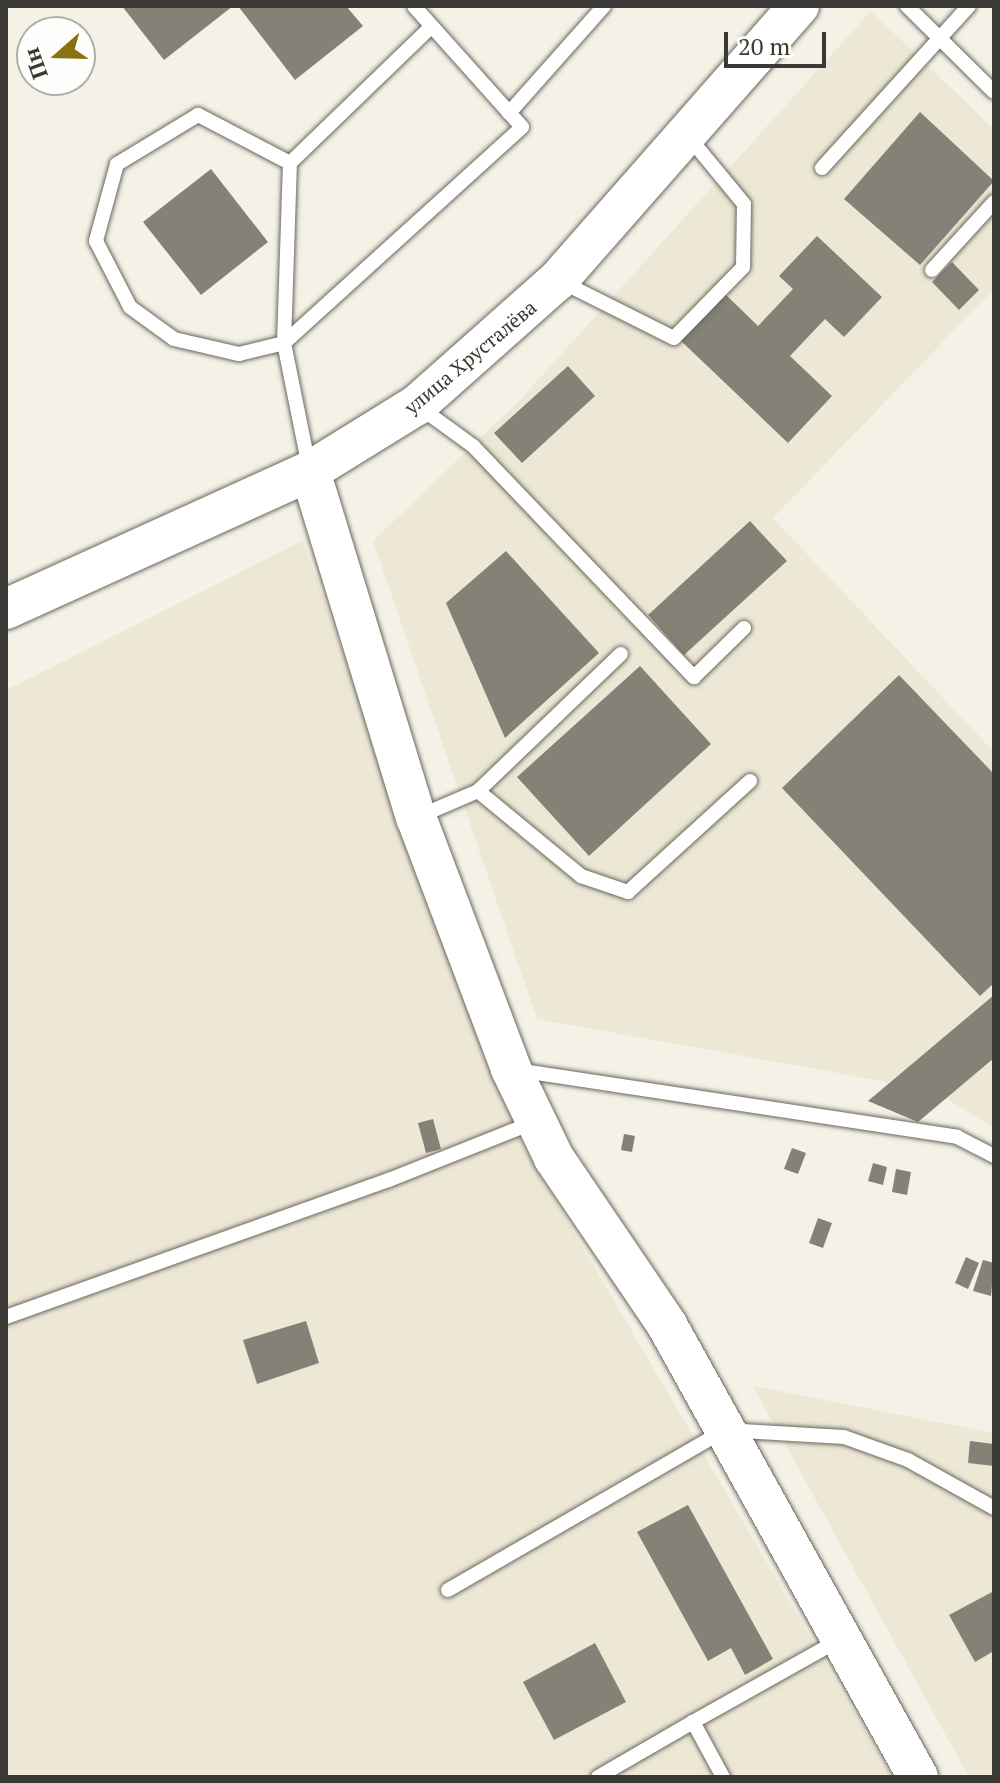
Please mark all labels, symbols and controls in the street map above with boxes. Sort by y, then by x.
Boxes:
north arrow [16,16,96,96]
scale bar [728,16,830,66]
text: 20 m [738,30,790,62]
text: Пн [16,44,54,83]
street label: улица Хрусталёва [399,295,541,419]

